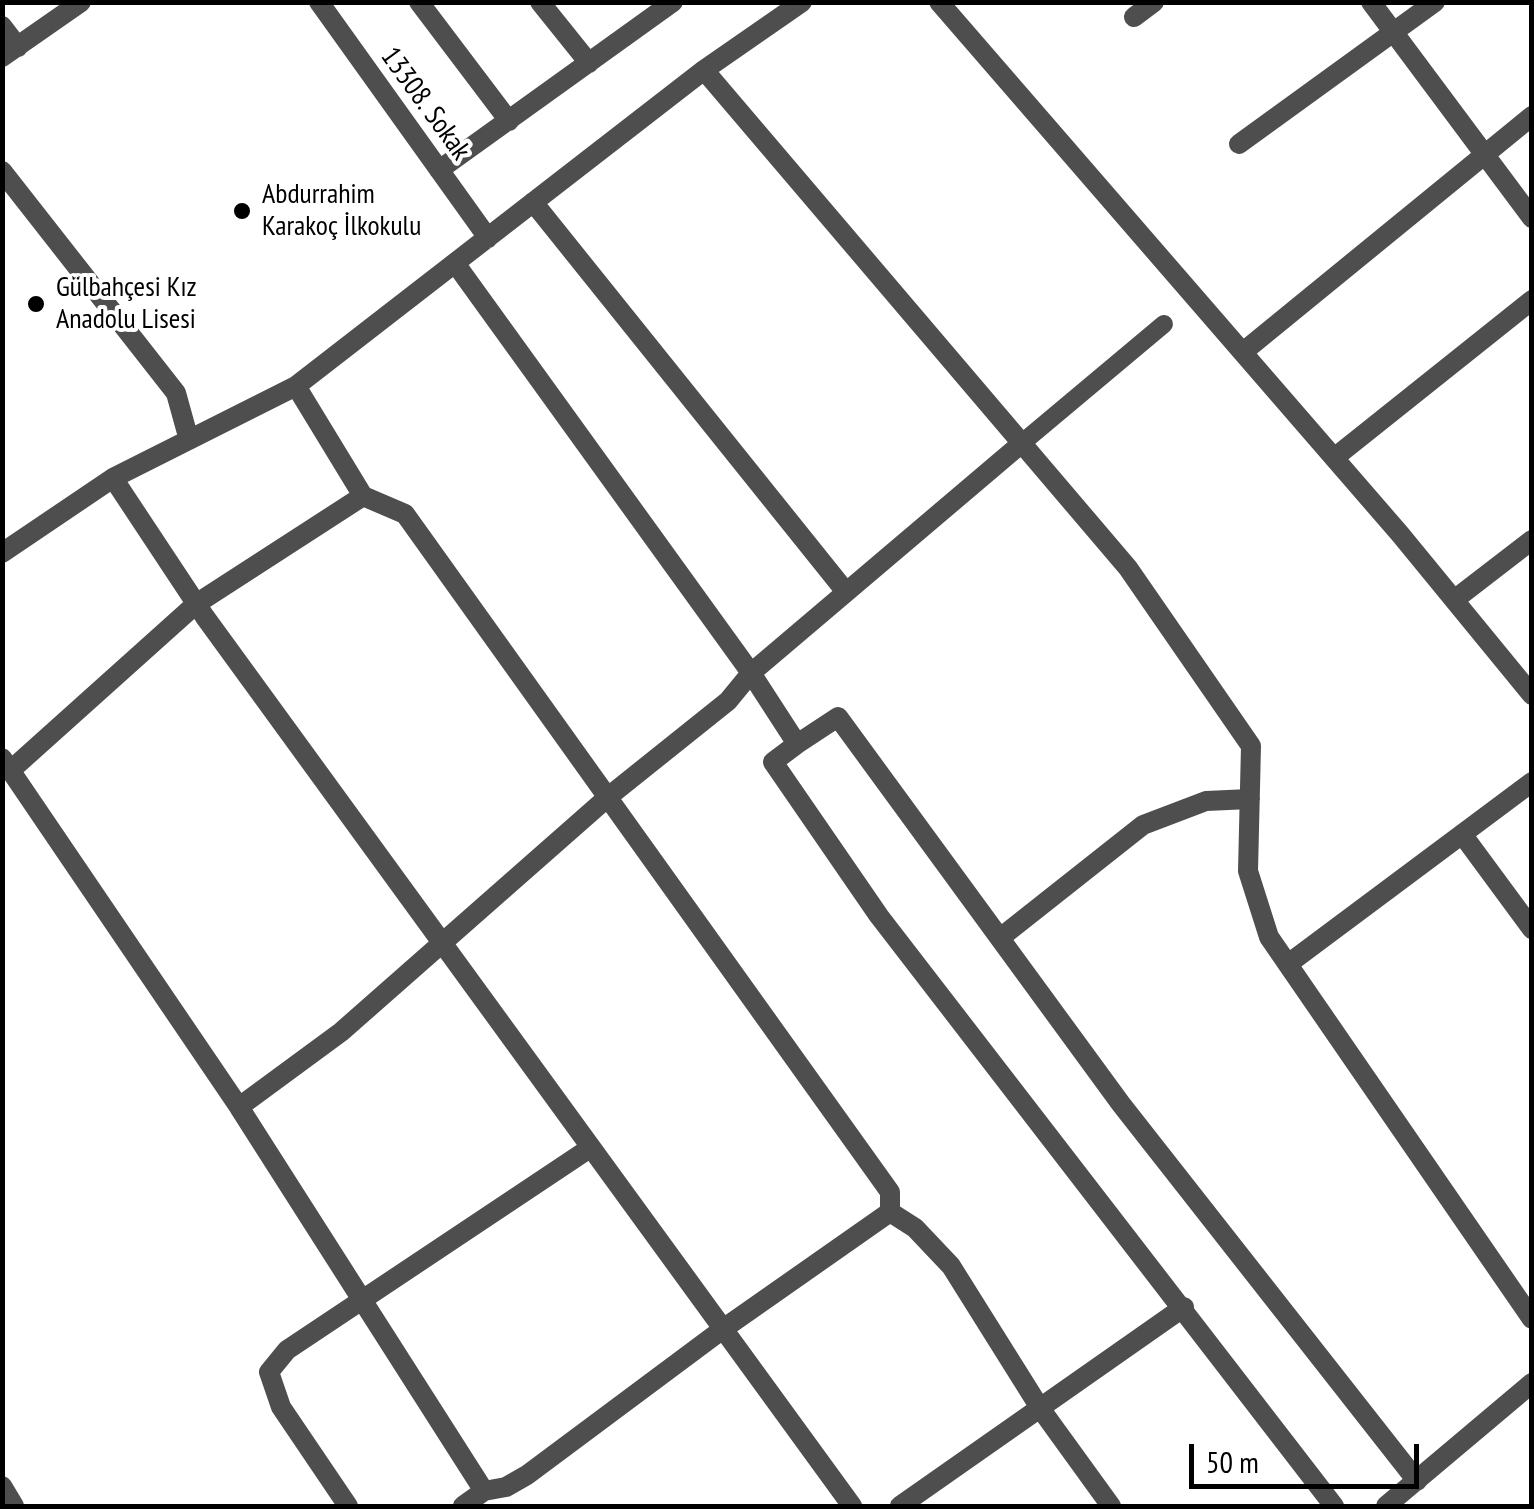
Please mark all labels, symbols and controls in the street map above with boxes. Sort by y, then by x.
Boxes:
street label: 13308. Sokak [373,41,477,167]
place label: Abdurrahim Karakoç İlkokulu [262,178,421,244]
marker: Abdurrahim Karakoç İlkokulu [231,200,253,222]
place label: Gülbahçesi Kız Anadolu Lisesi [56,271,197,337]
marker: Gülbahçesi Kız Anadolu Lisesi [25,293,47,315]
scale bar [1194,1424,1424,1486]
text: 50 m [1206,1442,1259,1481]

